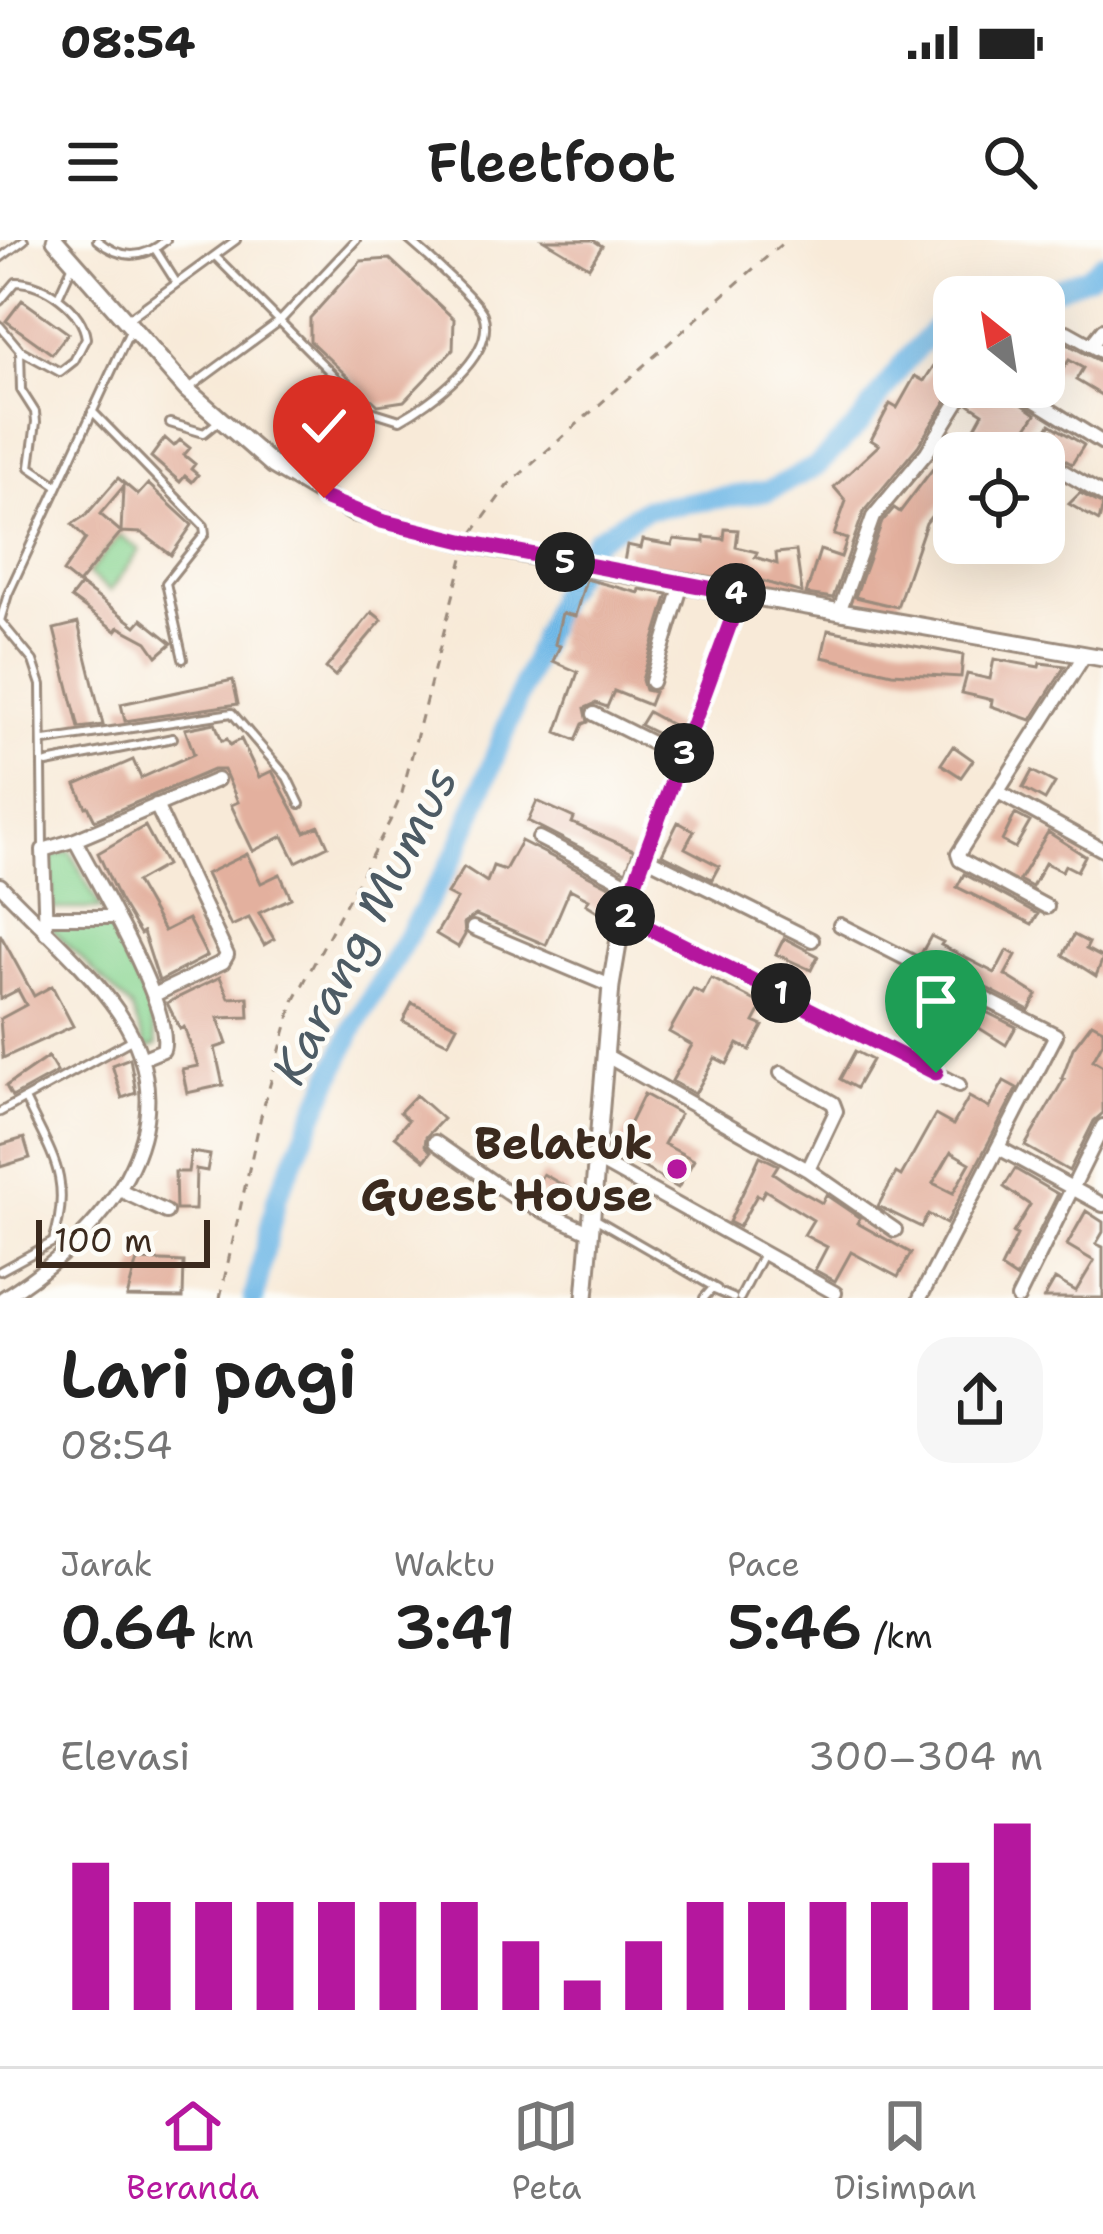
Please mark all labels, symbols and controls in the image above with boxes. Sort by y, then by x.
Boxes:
text: 08:54 [60,12,196,72]
text: Fleetfoot [427,126,676,198]
icon: menu [60,129,126,195]
icon: search [977,129,1043,195]
north arrow [933,276,1065,408]
map controls [933,276,1065,564]
pin [273,375,375,498]
icon: check [291,393,357,459]
button: locate [933,432,1065,564]
pin: 5 [535,532,595,592]
text: 5 [555,539,575,584]
pin: 4 [706,563,766,623]
text: 4 [724,570,748,615]
pin: 3 [654,723,714,783]
text: 3 [672,730,696,775]
water label: Karang Mumus [256,755,472,1095]
pin: 2 [595,886,655,946]
text: 2 [613,893,637,938]
pin [885,950,987,1073]
pin: 1 [751,963,811,1023]
icon: arrive [903,968,969,1034]
text: 1 [773,970,789,1015]
place label: Belatuk Guest House [360,1113,653,1225]
marker: Belatuk Guest House [664,1156,690,1182]
scale bar [36,1214,210,1267]
text: 100 m [54,1218,153,1263]
text: Lari pagi [60,1330,357,1418]
button: share [917,1337,1043,1463]
text: 08:54 [60,1419,173,1471]
text: Jarak [60,1542,152,1587]
text: Waktu [394,1542,495,1587]
text: Pace [727,1542,800,1587]
text: 0.64 [60,1587,196,1667]
text: 3:41 [394,1587,515,1667]
text: 5:46 [727,1587,862,1667]
text: km [196,1614,254,1659]
text: /km [862,1614,933,1659]
text: Elevasi [60,1730,190,1782]
text: 300–304 m [808,1730,1043,1782]
tab: Beranda [126,2093,259,2210]
tab: Peta [511,2093,582,2210]
tab: Disimpan [834,2093,977,2210]

